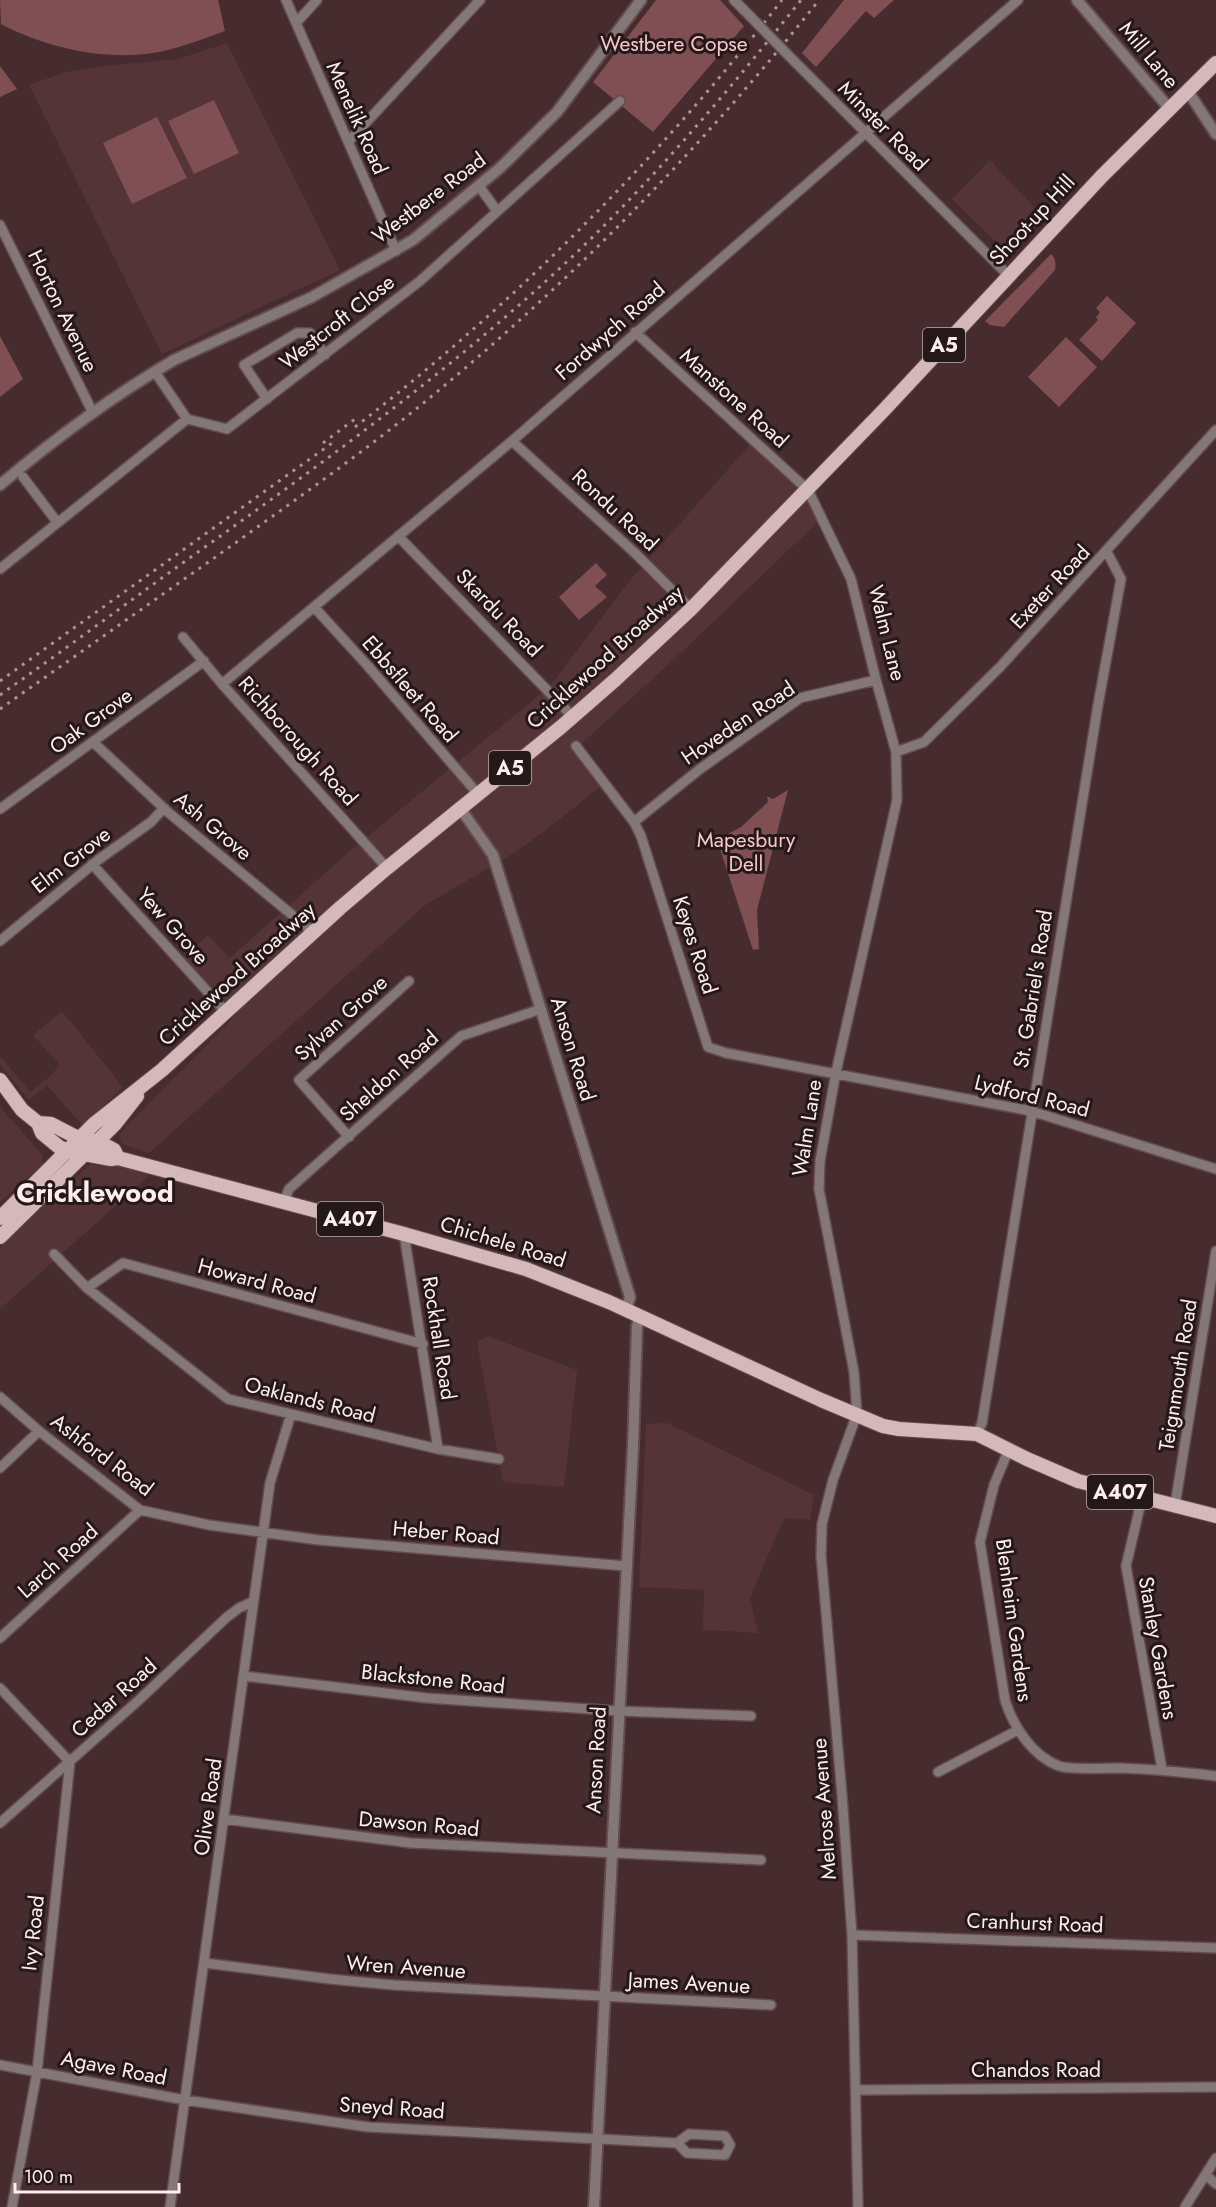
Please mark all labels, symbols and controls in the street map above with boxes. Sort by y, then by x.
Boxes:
street label: Mill Lane [1112,15,1186,95]
park label: Westbere Copse [600,29,748,59]
street label: Menelik Road [319,57,395,179]
street label: Minster Road [831,74,935,178]
street label: Westbere Road [366,145,492,251]
street label: Shoot-up Hill [982,168,1082,272]
street label: Horton Avenue [20,245,106,377]
street label: Westcroft Close [273,267,401,377]
street label: Fordwych Road [548,275,672,387]
road number: A5 [923,328,965,362]
street label: Manstone Road [673,341,795,455]
street label: Rondu Road [565,462,665,558]
street label: Exeter Road [1003,538,1097,636]
street label: Skardu Road [449,562,549,664]
street label: Cricklewood Broadway [520,578,691,736]
street label: Walm Lane [861,582,913,684]
street label: Ebbsfleet Road [355,629,465,749]
street label: Richborough Road [231,669,365,813]
street label: Hoveden Road [675,674,801,772]
street label: Oak Grove [43,680,139,761]
road number: A5 [489,751,531,785]
street label: Ash Grove [167,784,259,868]
street label: Elm Grove [25,819,117,900]
park label: Mapesbury Dell [697,825,796,879]
street label: Yew Grove [130,881,216,971]
street label: Keyes Road [665,892,725,998]
street label: Cricklewood Broadway [152,895,323,1053]
street label: St. Gabriel's Road [1006,908,1060,1070]
street label: Sylvan Grove [288,968,394,1068]
street label: Anson Road [543,993,603,1105]
street label: Sheldon Road [333,1023,445,1129]
street label: Lydford Road [971,1067,1093,1125]
street label: Walm Lane [785,1077,829,1179]
district label: Cricklewood [16,1173,174,1212]
road number: A407 [317,1202,383,1236]
street label: Chichele Road [436,1209,570,1275]
street label: Howard Road [195,1251,319,1311]
street label: Rockhall Road [414,1274,464,1402]
street label: Teignmouth Road [1151,1297,1205,1453]
street label: Oaklands Road [241,1369,379,1431]
street label: Ashford Road [44,1406,160,1504]
road number: A407 [1087,1475,1153,1509]
street label: Heber Road [391,1513,501,1553]
street label: Larch Road [11,1517,105,1605]
street label: Blenheim Gardens [988,1537,1040,1703]
street label: Stanley Gardens [1131,1574,1185,1722]
street label: Cedar Road [65,1651,163,1745]
street label: Blackstone Road [360,1657,506,1701]
street label: Anson Road [578,1706,614,1814]
street label: Melrose Avenue [804,1737,844,1881]
street label: Olive Road [186,1756,230,1858]
street label: Dawson Road [357,1804,481,1844]
street label: Ivy Road [14,1894,52,1972]
street label: Cranhurst Road [966,1906,1104,1940]
street label: Wren Avenue [345,1948,467,1986]
street label: James Avenue [624,1965,751,2001]
street label: Agave Road [59,2043,169,2093]
street label: Chandos Road [971,2055,1101,2085]
street label: Sneyd Road [338,2089,446,2127]
scale bar [15,2156,178,2194]
text: 100 m [24,2164,73,2190]

